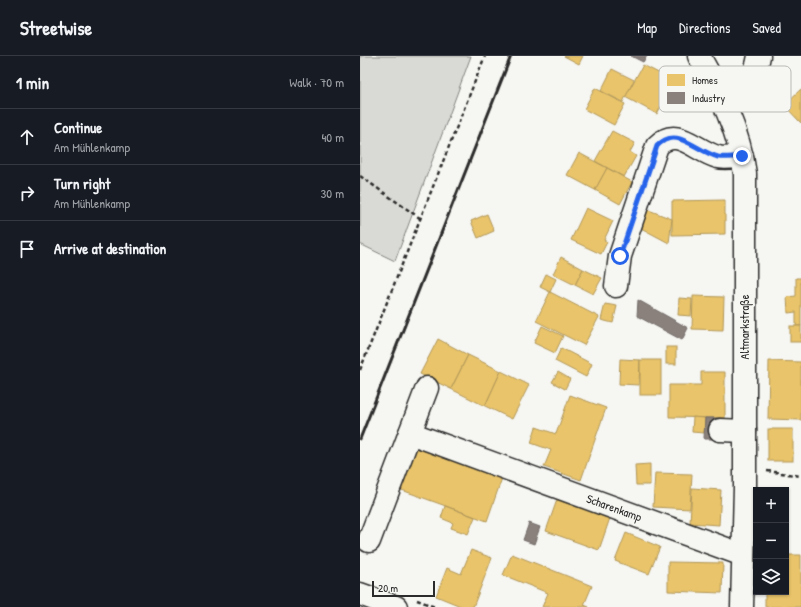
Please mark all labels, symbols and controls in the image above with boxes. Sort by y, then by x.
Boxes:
text: Streetwise [20,15,92,41]
text: Map [637,18,657,37]
text: Directions [679,18,730,37]
text: Saved [752,18,781,37]
legend [659,66,791,112]
text: 1 min [16,71,49,94]
text: Walk · 70 m [289,73,344,91]
text: Homes [692,73,718,87]
text: Industry [692,91,726,105]
text: Continue [54,117,102,138]
icon: ahead [16,126,38,148]
text: 40 m [321,128,344,146]
text: Am Mühlenkamp [54,138,130,156]
route end [733,147,751,165]
text: Turn right [54,173,110,194]
icon: right [16,182,38,204]
text: 30 m [321,184,344,202]
text: Am Mühlenkamp [54,194,130,212]
icon: arrive [16,238,38,260]
text: Arrive at destination [54,238,166,259]
route start [611,247,629,265]
street label: Altmarkstraße [736,294,753,359]
map controls [753,487,789,595]
button: + [753,487,789,523]
street label: Scharenkamp [584,490,644,525]
button: − [753,523,789,559]
button: layers [753,559,789,595]
scale bar [372,579,435,598]
text: 20 m [378,581,398,595]

